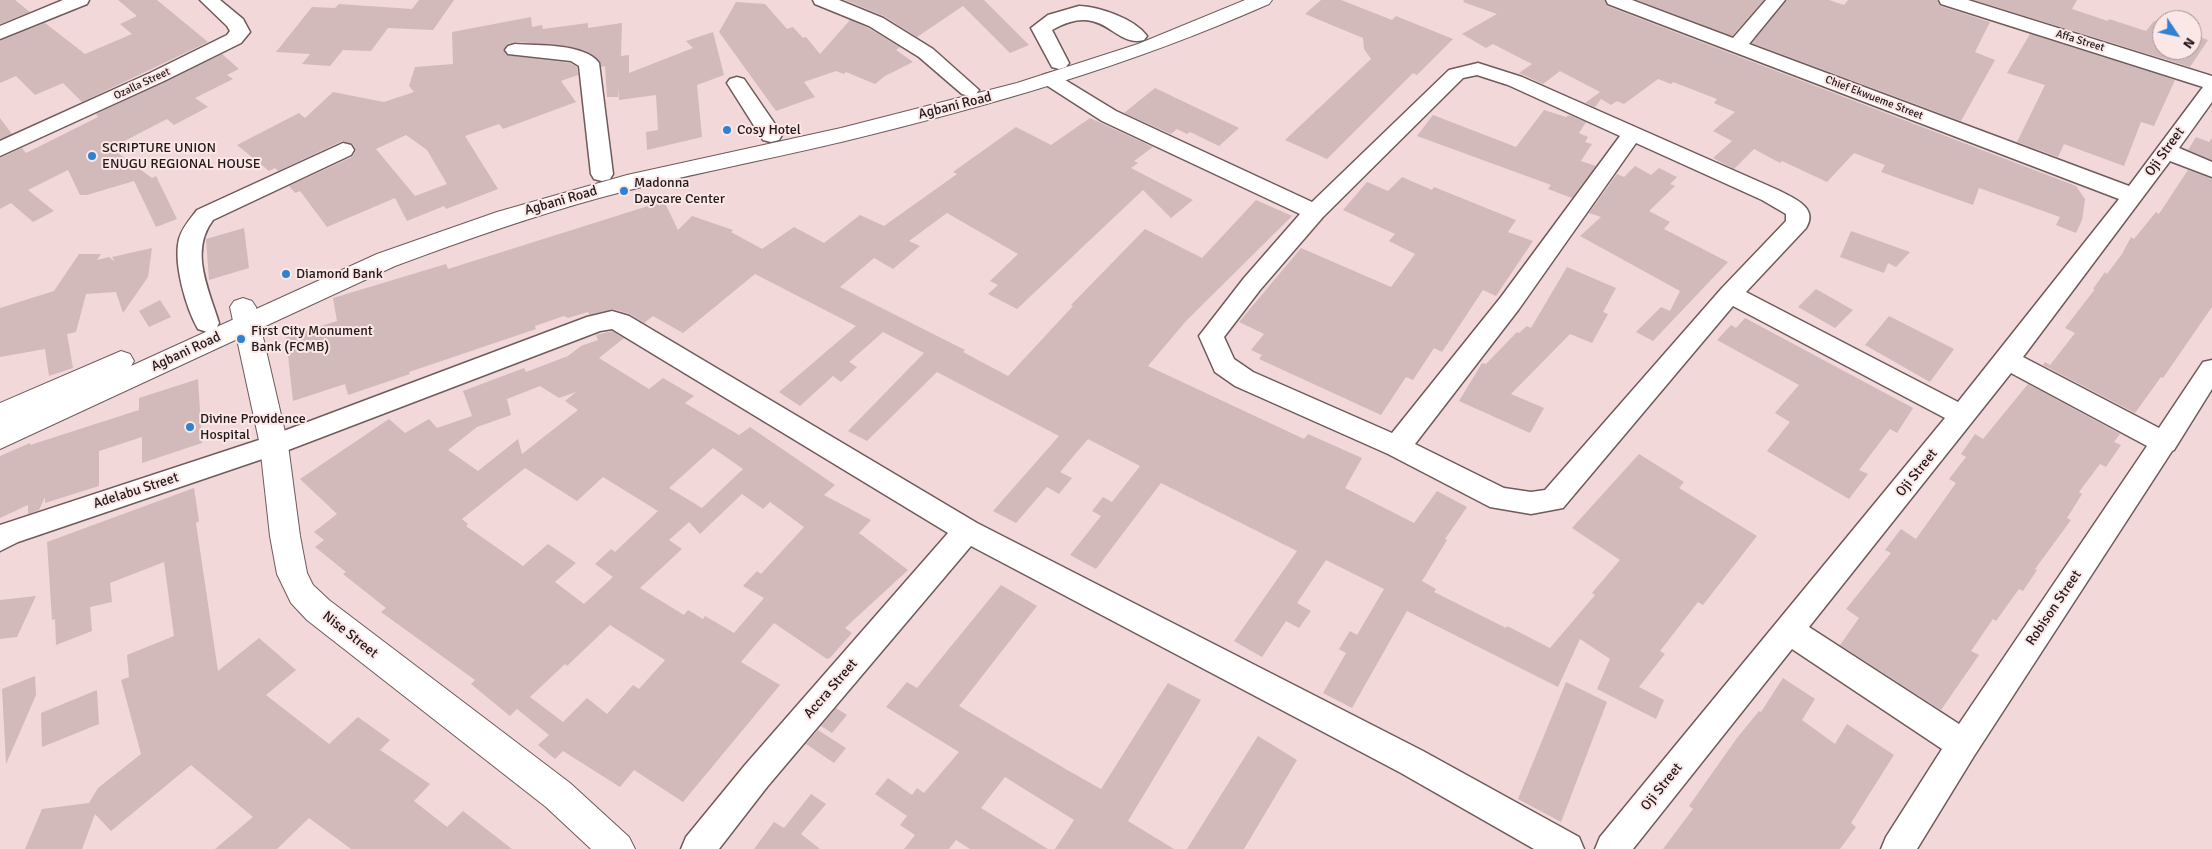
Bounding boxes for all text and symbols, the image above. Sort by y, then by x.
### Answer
north arrow [2152,10,2202,60]
street label: Affa Street [2054,27,2106,55]
text: N [2179,34,2199,52]
street label: Ozalla Street [112,65,172,103]
street label: Chief Ekwueme Street [1823,73,1925,123]
street label: Agbani Road [917,89,993,123]
place label: Cosy Hotel [737,122,801,138]
marker: Cosy Hotel [721,124,733,136]
street label: Oji Street [2142,124,2188,180]
place label: SCRIPTURE UNION ENUGU REGIONAL HOUSE [102,140,261,172]
marker: SCRIPTURE UNION ENUGU REGIONAL HOUSE [86,150,98,162]
place label: Madonna Daycare Center [634,175,725,208]
street label: Agbani Road [523,183,599,219]
marker: Madonna Daycare Center [618,185,630,197]
place label: Diamond Bank [296,266,383,282]
marker: Diamond Bank [280,268,292,280]
place label: First City Monument Bank (FCMB) [251,323,373,356]
street label: Agbani Road [149,329,223,375]
marker: First City Monument Bank (FCMB) [235,333,247,345]
place label: Divine Providence Hospital [200,411,306,444]
marker: Divine Providence Hospital [184,421,196,433]
street label: Oji Street [1893,446,1941,500]
street label: Adelabu Street [91,469,181,513]
street label: Robison Street [2023,567,2085,649]
street label: Nise Street [319,608,381,662]
street label: Accra Street [801,656,861,722]
street label: Oji Street [1638,760,1686,814]

